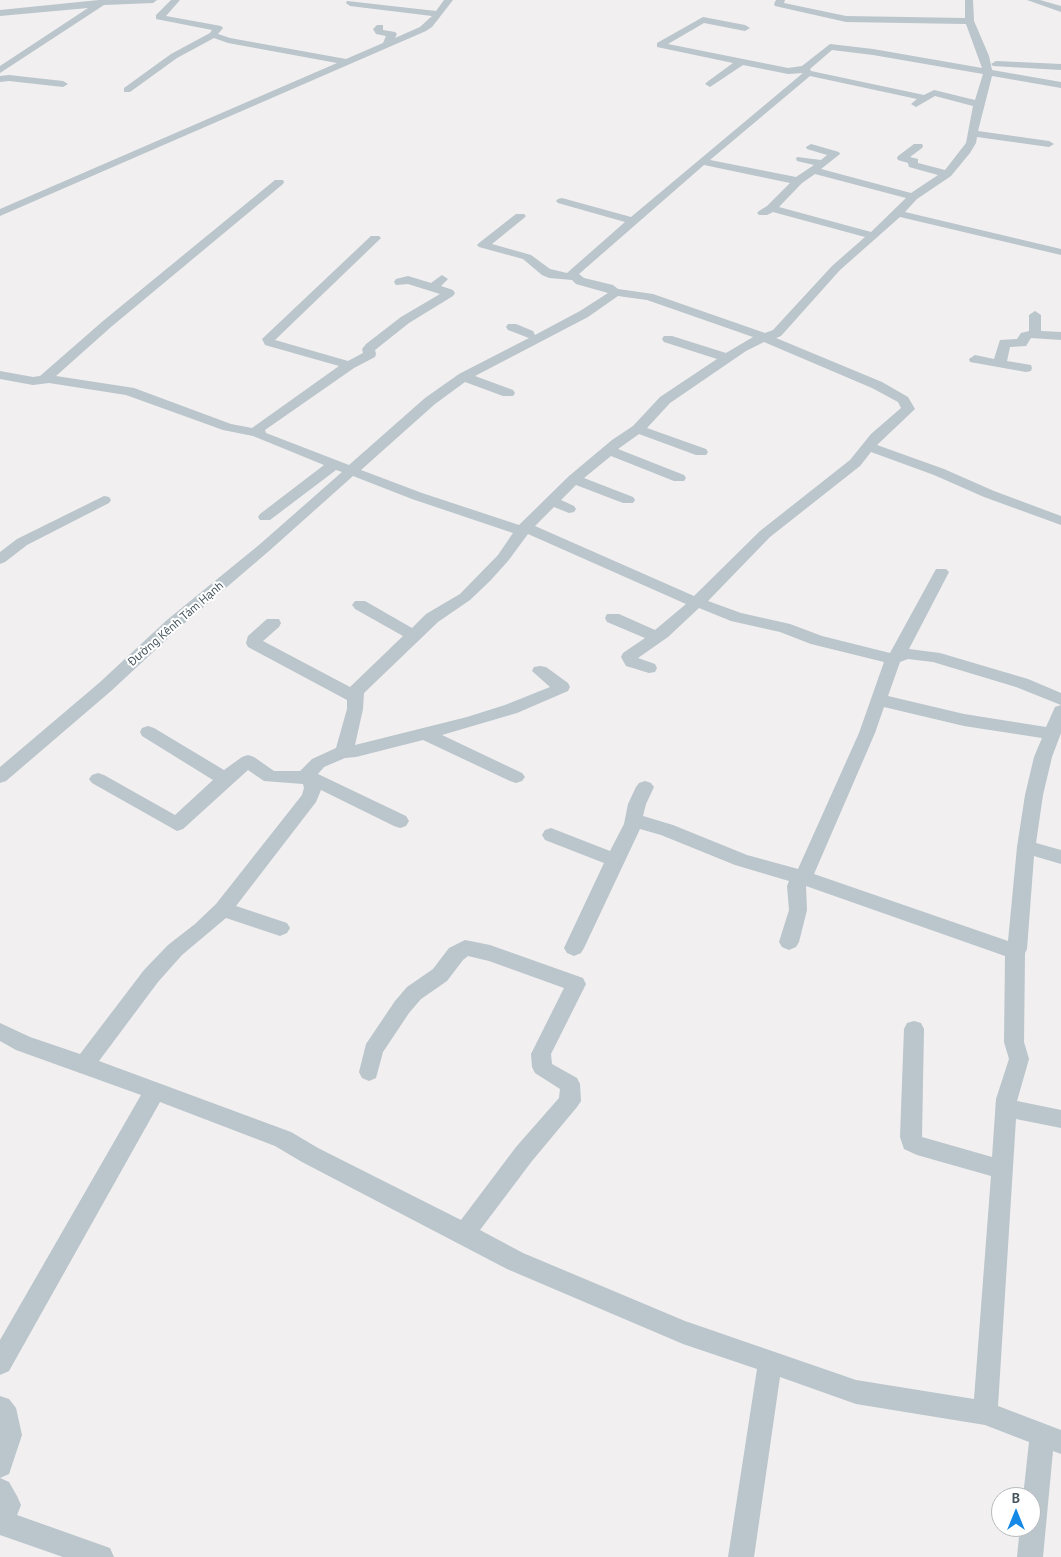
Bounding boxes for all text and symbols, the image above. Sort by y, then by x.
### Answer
street label: Đường Kênh Tám Hạnh [125,579,227,669]
north arrow [991,1487,1041,1537]
text: B [1012,1489,1020,1507]

